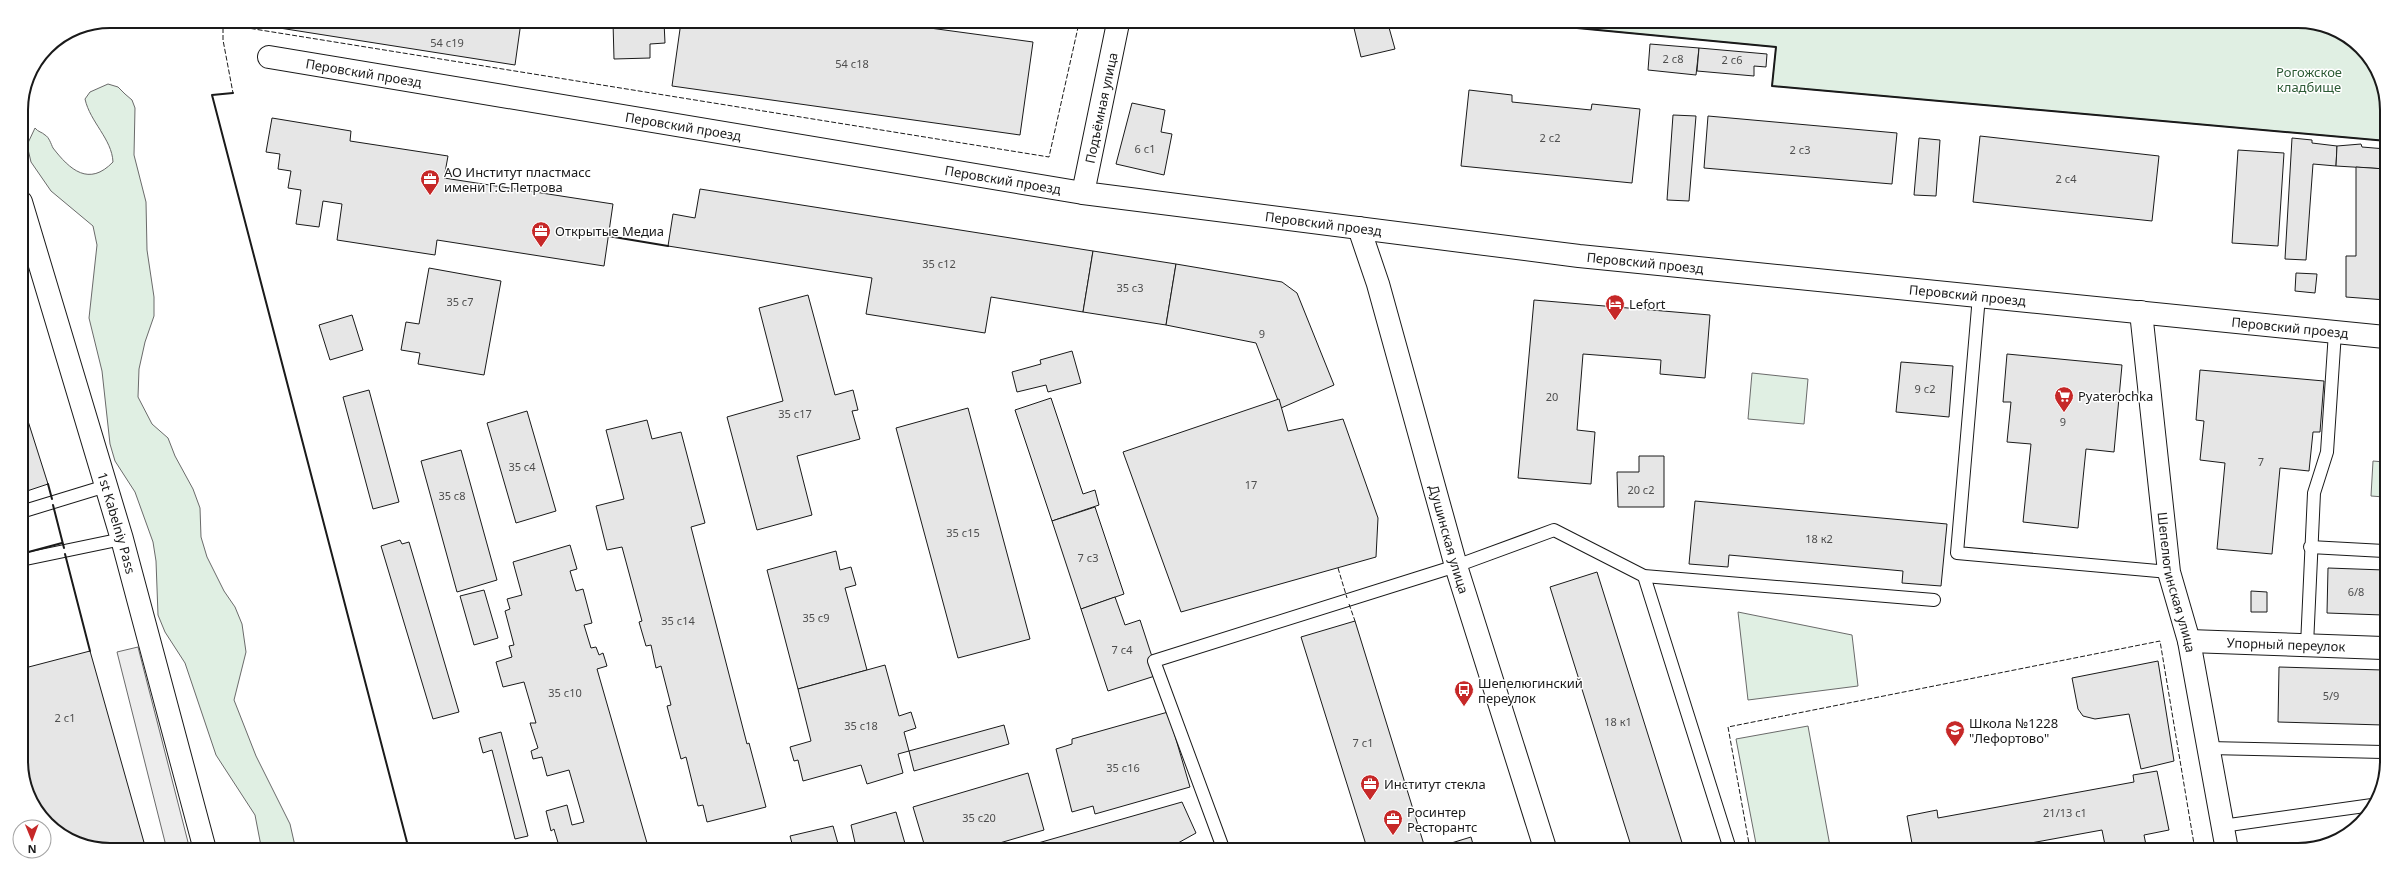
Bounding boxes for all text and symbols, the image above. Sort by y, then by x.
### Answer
house number: 54 с19 [430,35,464,50]
street label: Подъёмная улица [1080,51,1122,165]
house number: 2 с8 [1663,51,1683,66]
house number: 2 с6 [1722,52,1742,67]
street label: Перовский проезд [304,54,423,91]
house number: 54 с18 [835,56,869,71]
park label: Рогожское кладбище [2276,63,2342,96]
street label: Перовский проезд [624,108,743,145]
house number: 2 с2 [1540,130,1560,145]
house number: 6 с1 [1135,141,1155,156]
house number: 2 с3 [1790,142,1810,157]
street label: Перовский проезд [943,161,1062,198]
place label: АО Институт пластмасс имени Г.С.Петрова [444,163,591,196]
office icon: АО Институт пластмасс имени Г.С.Петрова [419,168,441,196]
house number: 2 с4 [2056,171,2077,186]
street label: Перовский проезд [1264,207,1383,240]
office icon: Открытые Медиа [530,220,552,248]
place label: Открытые Медиа [555,222,664,240]
street label: Перовский проезд [1586,248,1705,277]
house number: 35 с12 [922,256,956,271]
house number: 35 с3 [1116,280,1144,295]
street label: Перовский проезд [1908,280,2027,310]
hotel icon: Lefort [1604,293,1626,321]
house number: 35 с7 [446,294,474,309]
place label: Lefort [1629,295,1666,313]
street label: Перовский проезд [2230,313,2349,342]
house number: 9 [1259,326,1265,341]
house number: 9 с2 [1915,381,1935,396]
supermarket icon: Pyaterochka [2053,385,2075,413]
place label: Pyaterochka [2078,387,2153,405]
house number: 20 [1546,389,1558,404]
house number: 35 с17 [778,406,812,421]
house number: 9 [2060,414,2066,429]
house number: 7 [2258,454,2264,469]
house number: 35 с4 [508,459,536,474]
street label: 1st Kabelniy Pass [93,470,140,576]
house number: 17 [1245,477,1257,492]
house number: 20 с2 [1627,482,1655,497]
street label: Душинская улица [1425,483,1473,596]
house number: 35 с8 [438,488,466,503]
street label: Шепелюгинская улица [2154,511,2200,654]
house number: 35 с15 [946,525,980,540]
house number: 18 к2 [1805,531,1833,546]
house number: 7 с3 [1078,550,1098,565]
house number: 6/8 [2348,584,2364,599]
house number: 35 с9 [802,610,830,625]
house number: 35 с14 [661,613,695,628]
street label: Упорный переулок [2226,633,2346,656]
house number: 7 с4 [1112,642,1133,657]
place label: Шепелюгинский переулок [1478,674,1583,707]
bus stop icon: Шепелюгинский переулок [1453,679,1475,707]
house number: 35 с10 [548,685,582,700]
house number: 5/9 [2323,688,2339,703]
house number: 2 с1 [55,710,75,725]
house number: 18 к1 [1604,714,1632,729]
place label: Школа №1228 "Лефортово" [1969,714,2058,747]
house number: 35 с18 [844,718,878,733]
school or university icon: Школа №1228 "Лефортово" [1944,719,1966,747]
house number: 7 с1 [1353,735,1373,750]
house number: 35 с16 [1106,760,1140,775]
office icon: Институт стекла [1359,773,1381,801]
place label: Институт стекла [1384,775,1486,793]
place label: Росинтер Ресторантс [1407,803,1477,836]
house number: 21/13 с1 [2043,805,2087,820]
office icon: Росинтер Ресторантс [1382,808,1404,836]
house number: 35 с20 [962,810,996,825]
north arrow [12,819,52,859]
text: N [28,842,37,857]

